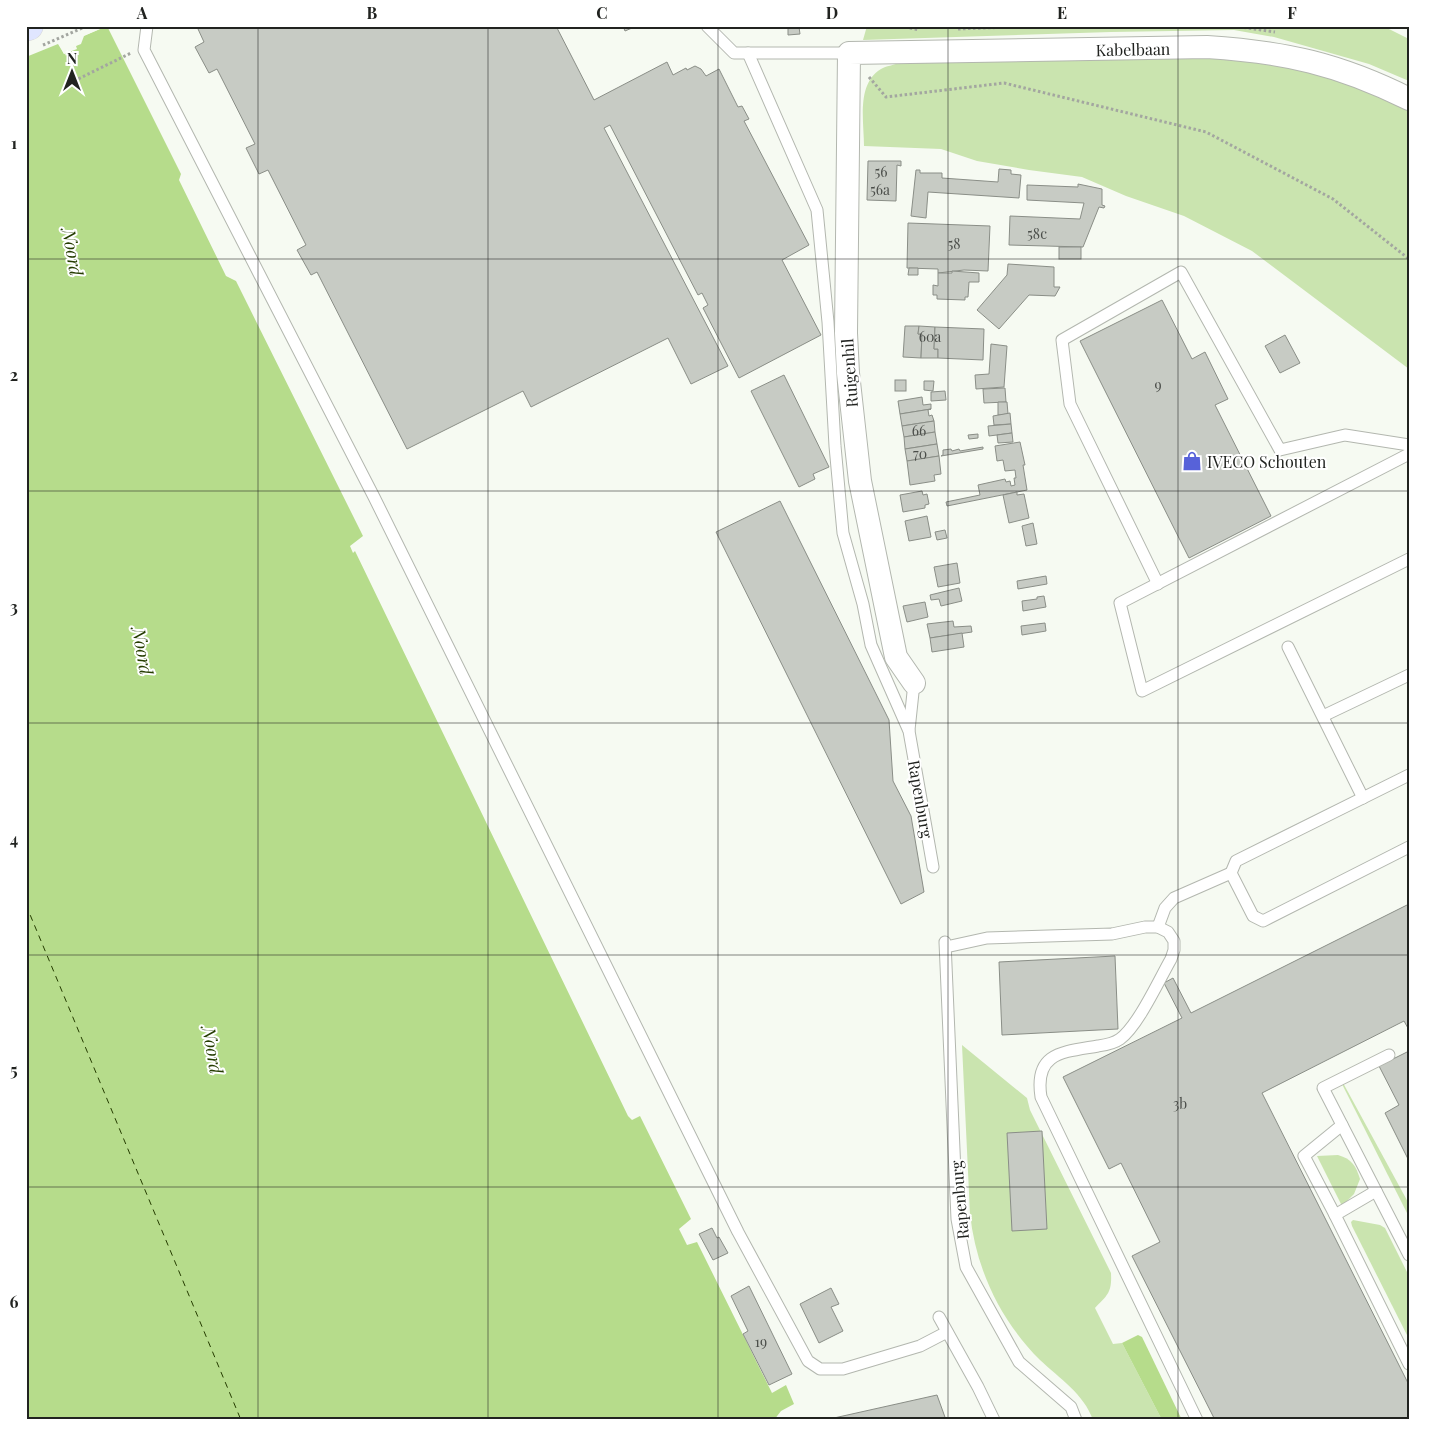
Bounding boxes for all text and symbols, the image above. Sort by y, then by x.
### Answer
text: A [136,2,148,23]
text: B [367,2,378,23]
text: C [596,2,608,23]
text: D [826,2,838,23]
text: E [1057,2,1067,23]
text: F [1287,2,1297,23]
street label: Kabelbaan [1096,38,1171,60]
north arrow [48,48,98,98]
text: N [67,49,77,68]
text: 1 [11,132,17,153]
house number: 56 [874,162,888,181]
house number: 56a [870,180,890,199]
house number: 58c [1027,224,1047,243]
water label: Noord [57,225,89,279]
house number: 58 [947,234,961,253]
house number: 60a [919,327,941,346]
street label: Ruigenhil [836,337,862,408]
text: 2 [10,364,18,385]
house number: 9 [1154,375,1162,394]
house number: 66 [912,421,926,440]
house number: 70 [913,444,927,463]
shop icon: IVECO Schouten [1181,450,1203,472]
place label: IVECO Schouten [1207,451,1327,472]
text: 3 [10,596,18,617]
water label: Noord [127,624,159,678]
street label: Rapenburg [904,758,938,840]
text: 4 [10,828,18,849]
water label: Noord [197,1023,229,1077]
text: 5 [10,1059,18,1080]
house number: 3b [1173,1094,1187,1113]
street label: Rapenburg [945,1159,973,1240]
text: 6 [10,1291,19,1312]
house number: 19 [755,1332,767,1351]

